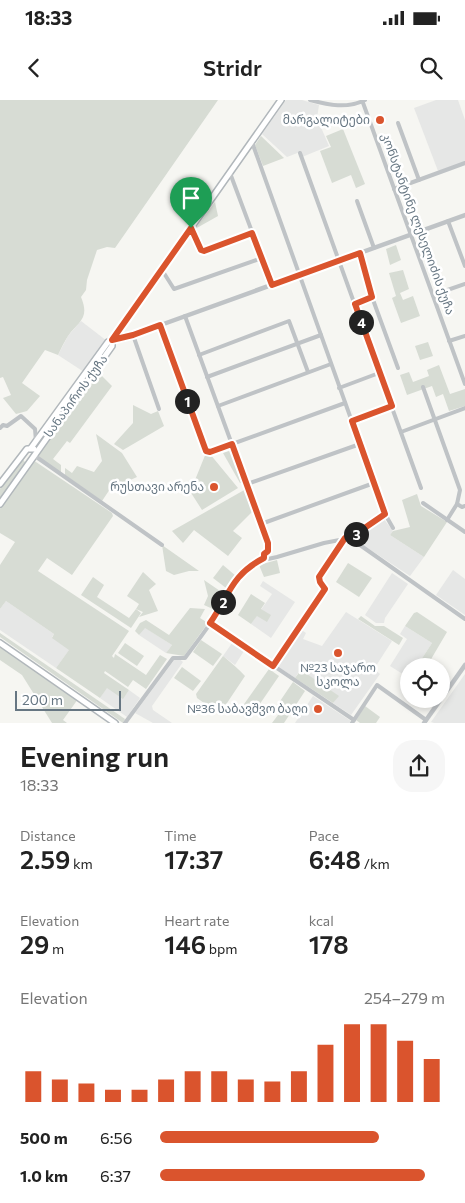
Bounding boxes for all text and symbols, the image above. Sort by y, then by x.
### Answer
text: 18:33 [25,6,72,29]
icon: back [20,54,48,82]
text: Stridr [203,54,262,81]
icon: search [417,54,445,82]
place label: მარგალიტები [283,112,370,128]
marker: მარგალიტები [374,114,386,126]
street label: კონსტანტინე ლესელიძის ქუჩა [378,131,458,317]
pin [170,177,212,228]
icon: arrive [177,184,205,212]
pin: 4 [348,310,374,334]
text: 4 [357,314,366,331]
street label: სანაპიროს ქუჩა [41,352,111,440]
pin: 1 [174,388,200,414]
text: 1 [184,393,191,410]
place label: რუსთავი არენა [110,479,204,494]
marker: რუსთავი არენა [208,481,220,493]
pin: 3 [344,522,368,546]
text: 3 [352,526,361,543]
pin: 2 [210,590,236,614]
text: 2 [220,594,227,611]
marker: №23 საჯარო სკოლა [332,647,344,659]
map controls [400,658,450,708]
button: locate [400,658,450,708]
place label: №23 საჯარო სკოლა [300,660,376,690]
scale bar [15,688,121,711]
text: 200 m [22,691,63,708]
place label: №36 საბავშვო ბაღი [187,701,308,717]
marker: №36 საბავშვო ბაღი [312,703,324,715]
text: Evening run [20,739,169,773]
button: share [393,740,445,792]
text: 18:33 [20,775,59,794]
text: Distance [20,827,76,844]
text: Time [164,827,197,844]
text: Pace [309,827,339,844]
text: 2.59 [20,844,70,874]
text: 17:37 [164,844,223,874]
text: 6:48 [309,844,361,874]
text: km [70,855,93,872]
text: /km [361,855,390,872]
text: Elevation [20,912,79,929]
text: Heart rate [164,912,229,929]
text: kcal [309,912,334,929]
text: 29 [20,929,49,959]
text: 146 [164,929,206,959]
text: 178 [309,929,349,959]
text: m [49,940,64,957]
text: bpm [206,940,237,957]
text: Elevation [20,988,88,1007]
text: 254–279 m [364,988,445,1007]
text: 500 m [20,1128,68,1147]
text: 6:56 [100,1128,132,1147]
text: 1.0 km [20,1166,68,1185]
text: 6:37 [100,1166,131,1185]

